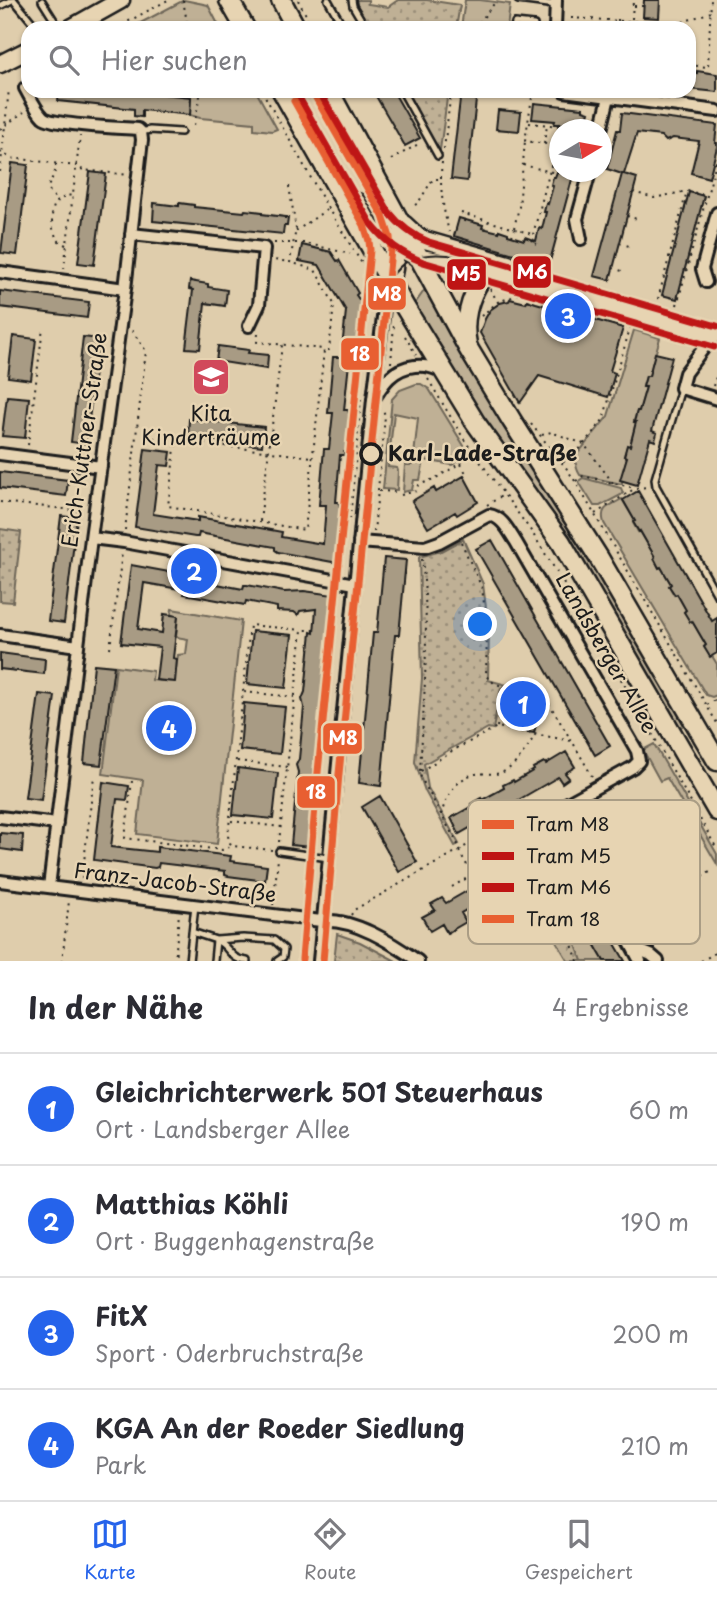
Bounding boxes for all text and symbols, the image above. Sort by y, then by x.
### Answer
search box [21,21,696,98]
text: Hier suchen [101,40,248,79]
icon: search [45,41,83,79]
north arrow [549,119,612,182]
line badge: M6 [512,255,552,289]
text: M6 [516,257,548,285]
line badge: M5 [446,258,487,291]
text: M5 [451,259,481,287]
line badge: M8 [367,277,407,311]
text: M8 [372,279,402,307]
pin: 3 [545,290,591,342]
street label: Erich-Kuttner-Straße [52,330,114,549]
line badge: 18 [340,337,380,371]
text: 18 [350,339,371,367]
school or university icon: Kita Kinderträume [190,356,232,398]
place label: Kita Kinderträume [141,396,281,452]
place label: Karl-Lade-Straße [388,436,577,468]
marker: Karl-Lade-Straße [360,443,382,465]
pin: 2 [171,545,217,597]
street label: Landsberger Allee [549,566,667,738]
your location [463,607,497,641]
pin: 1 [500,678,546,730]
pin: 4 [146,702,192,754]
line badge: M8 [322,722,363,755]
text: M8 [328,723,358,751]
line badge: 18 [296,775,336,809]
text: 18 [306,777,327,805]
legend [468,800,700,944]
text: Tram M8 [526,809,610,837]
text: Tram M5 [526,841,611,869]
street label: Franz-Jacob-Straße [72,853,278,909]
text: Tram M6 [526,872,611,900]
text: Tram 18 [526,904,600,932]
text: In der Nähe [28,984,203,1029]
text: 4 Ergebnisse [552,989,689,1024]
text: Gleichrichterwerk 501 Steuerhaus [95,1072,543,1111]
text: 1 [46,1092,57,1127]
text: 60 m [629,1092,689,1127]
text: Ort · Landsberger Allee [95,1111,350,1146]
text: Matthias Köhli [95,1184,288,1223]
text: 2 [43,1204,59,1239]
text: 190 m [621,1204,689,1239]
text: Ort · Buggenhagenstraße [95,1223,374,1258]
text: FitX [95,1296,147,1335]
text: 3 [43,1316,59,1351]
text: 200 m [612,1316,689,1351]
text: Sport · Oderbruchstraße [95,1335,364,1370]
text: KGA An der Roeder Siedlung [95,1408,465,1447]
text: 4 [43,1428,59,1463]
text: 210 m [621,1428,689,1463]
text: Park [95,1447,146,1482]
tab: Karte [84,1515,136,1585]
tab: Route [304,1515,356,1585]
tab: Gespeichert [525,1515,633,1585]

